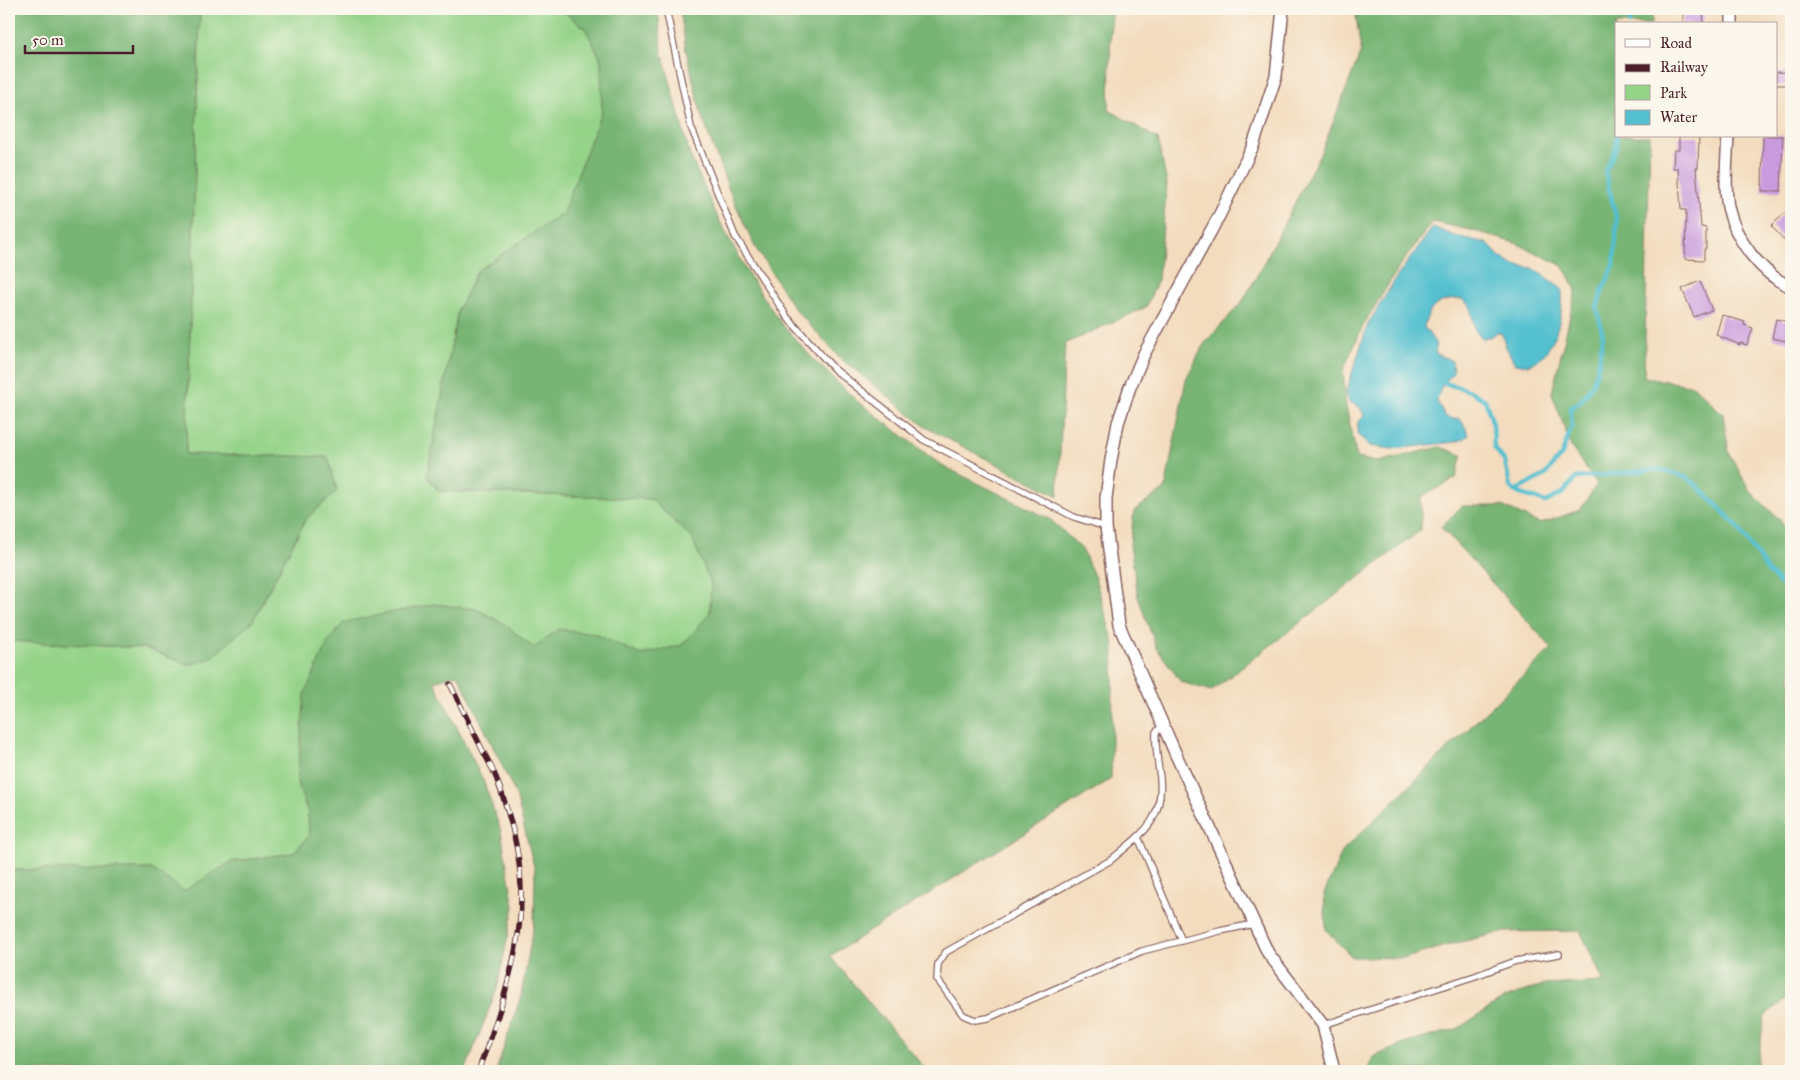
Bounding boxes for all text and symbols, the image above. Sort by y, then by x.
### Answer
scale bar [25,22,132,54]
legend [1615,22,1778,138]
text: 50 m [32,31,64,49]
text: Road [1660,34,1692,52]
text: Railway [1660,58,1709,76]
text: Park [1660,84,1687,102]
text: Water [1660,108,1697,126]

